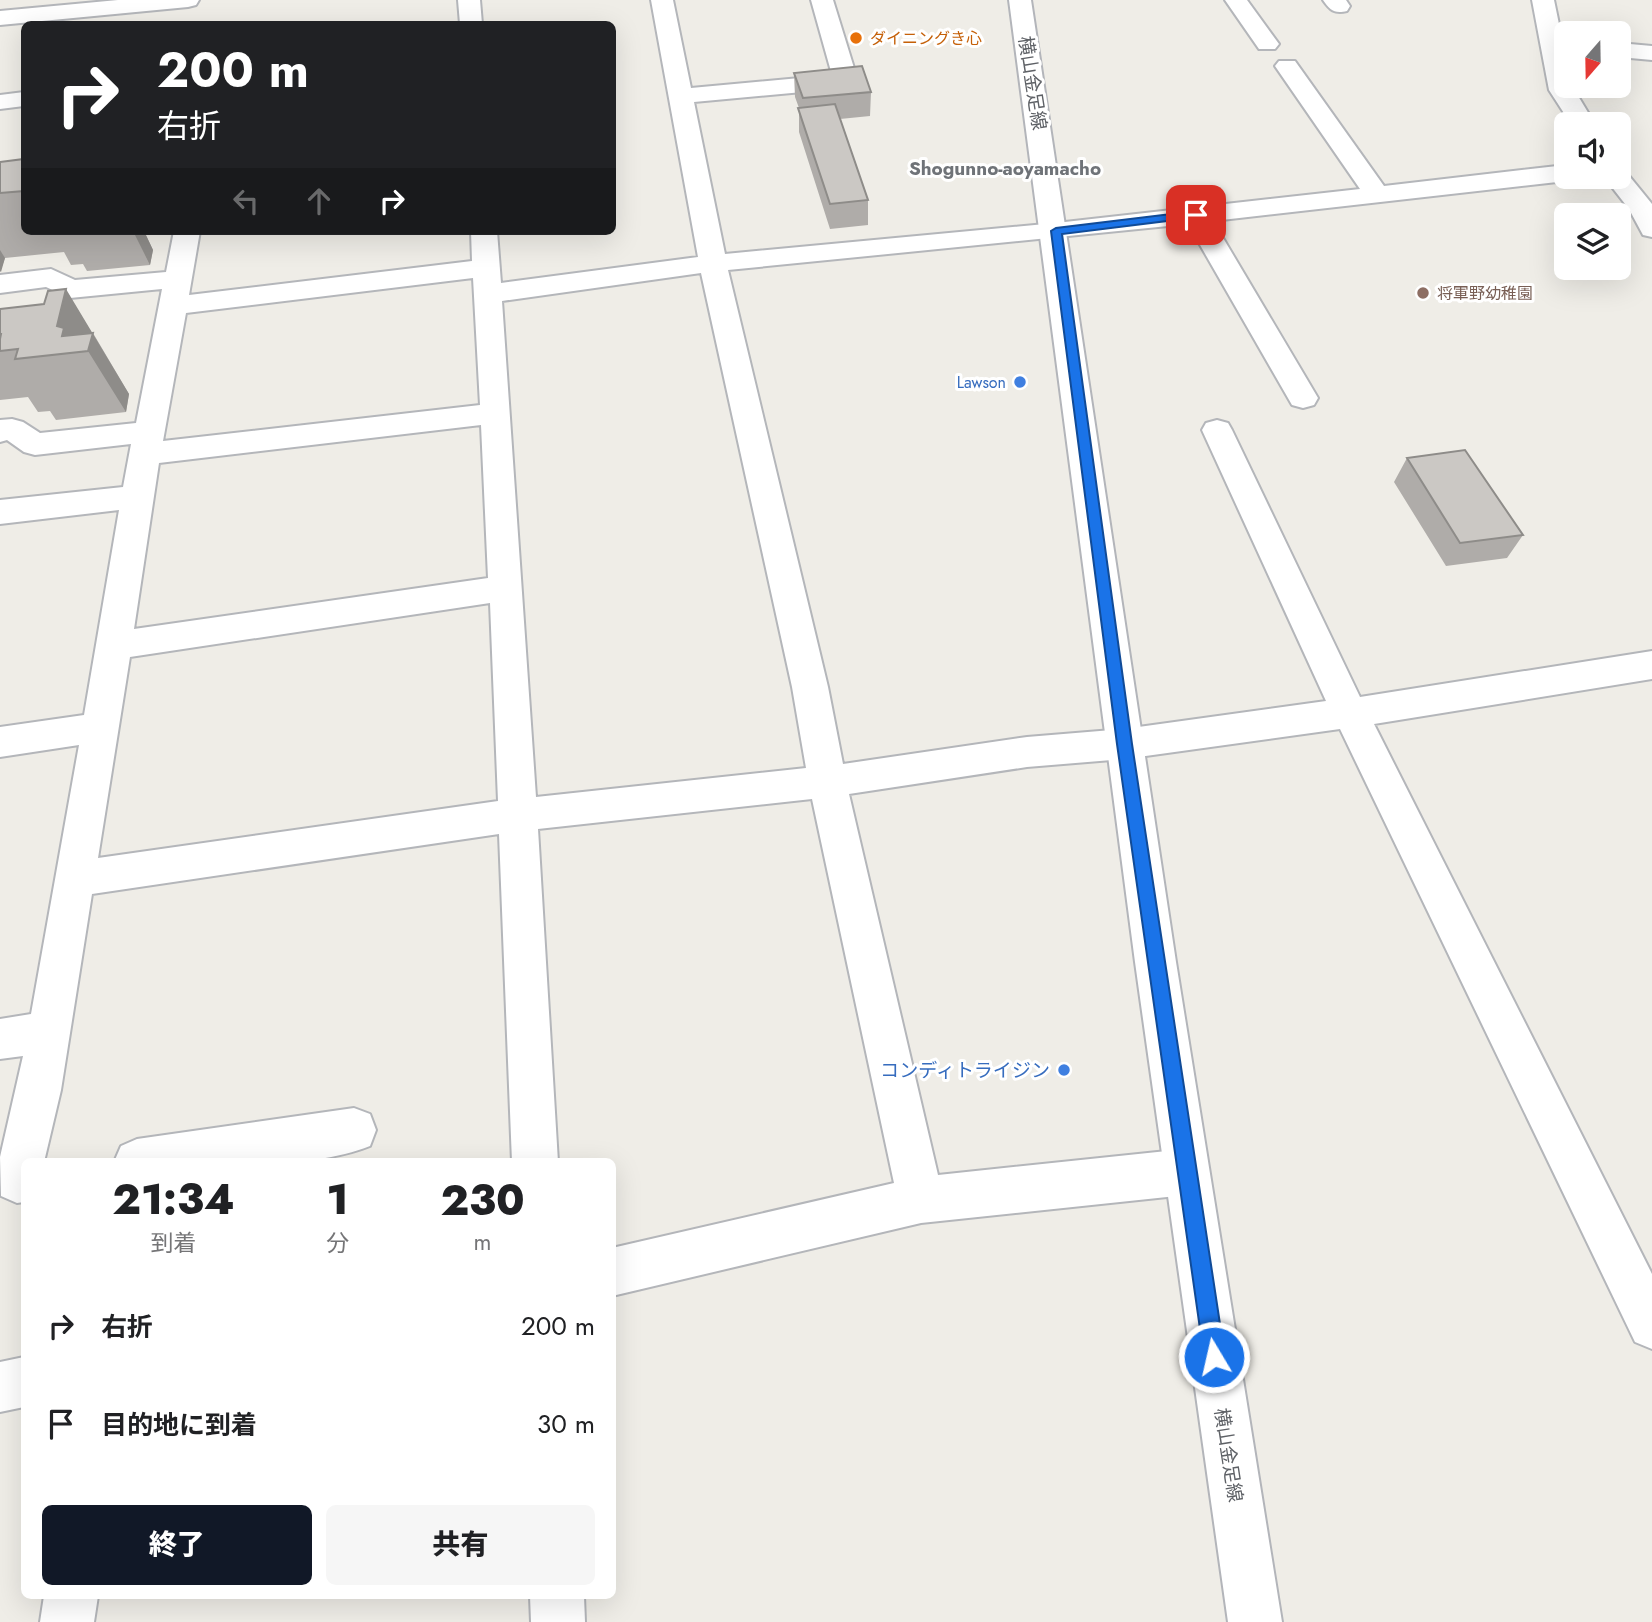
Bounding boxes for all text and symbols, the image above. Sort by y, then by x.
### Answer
north arrow [1554,21,1631,98]
map controls [1554,21,1631,280]
place label: ダイニングき心 [870,27,982,50]
marker: ダイニングき心 [848,30,864,46]
street label: 横山金足線 [1012,34,1053,132]
text: 200 m [157,35,309,105]
icon: right [42,49,133,140]
text: 右折 [157,103,221,149]
button: sound [1554,112,1631,189]
district label: Shogunno-aoyamacho [909,155,1101,182]
icon: left [227,182,265,220]
icon: ahead [300,182,338,220]
icon: right [373,182,411,220]
pin [1166,185,1226,245]
icon: arrive [1177,196,1215,234]
button: layers [1554,203,1631,280]
place label: 将軍野幼稚園 [1437,282,1533,305]
marker: 将軍野幼稚園 [1415,285,1431,301]
place label: Lawson [957,371,1006,394]
marker: Lawson [1012,374,1028,390]
place label: コンディトライジン [880,1057,1050,1084]
marker: コンディトライジン [1056,1062,1072,1078]
text: 21:34 [112,1169,235,1230]
text: 1 [326,1169,349,1230]
text: 230 [440,1170,525,1231]
text: m [474,1225,492,1259]
text: 到着 [151,1226,197,1260]
text: 分 [326,1226,349,1260]
icon: right [42,1307,80,1345]
text: 200 m [521,1307,595,1345]
text: 右折 [101,1308,153,1346]
position arrow [1177,1320,1251,1394]
icon: arrive [42,1405,80,1443]
text: 30 m [537,1405,595,1443]
text: 目的地に到着 [101,1406,257,1444]
street label: 横山金足線 [1208,1406,1249,1504]
button: 終了 [42,1505,312,1585]
button: 共有 [326,1505,595,1585]

